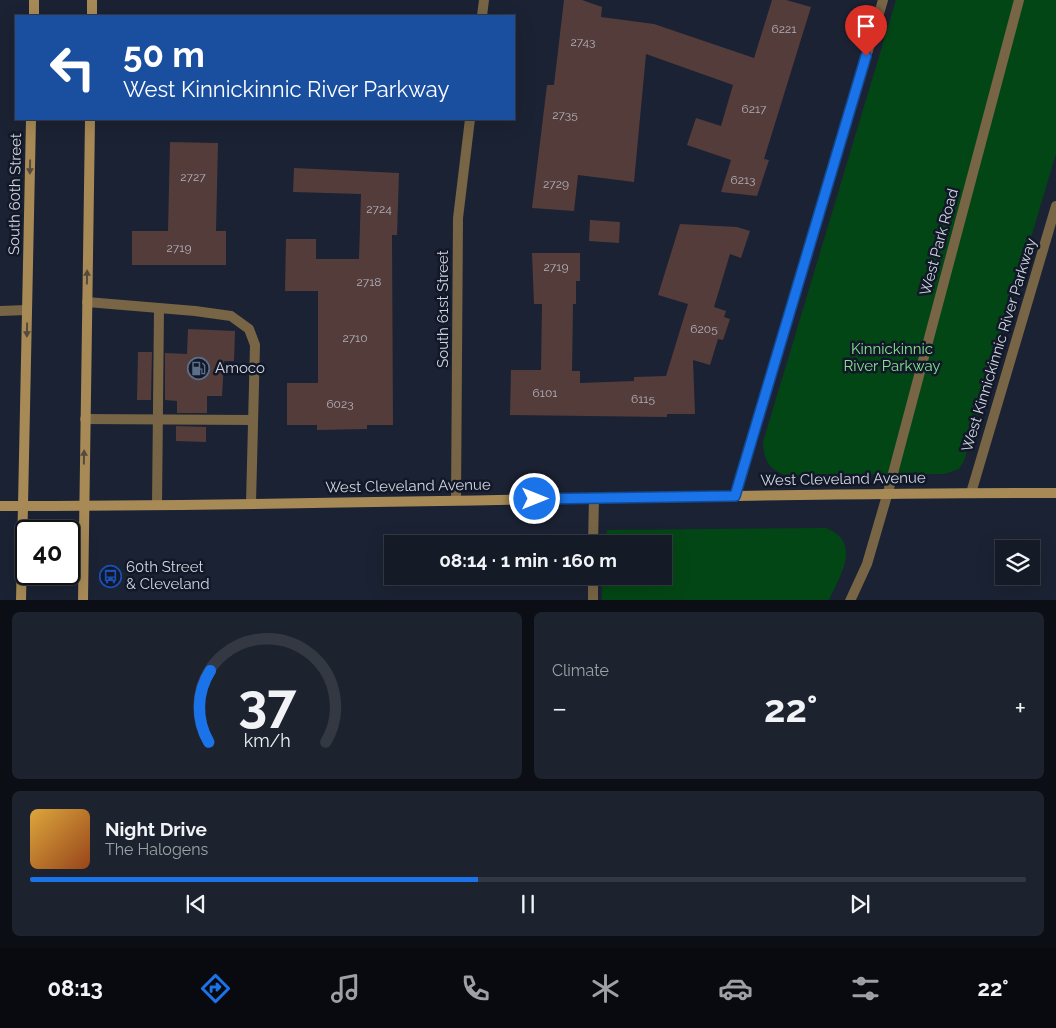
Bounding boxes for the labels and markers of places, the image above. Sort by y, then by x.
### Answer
pin [845,5,887,56]
fuel station icon: Amoco [187,356,211,380]
place label: Amoco [215,359,265,377]
place label: 60th Street & Cleveland [126,558,210,593]
bus stop icon: 60th Street & Cleveland [98,564,122,588]

